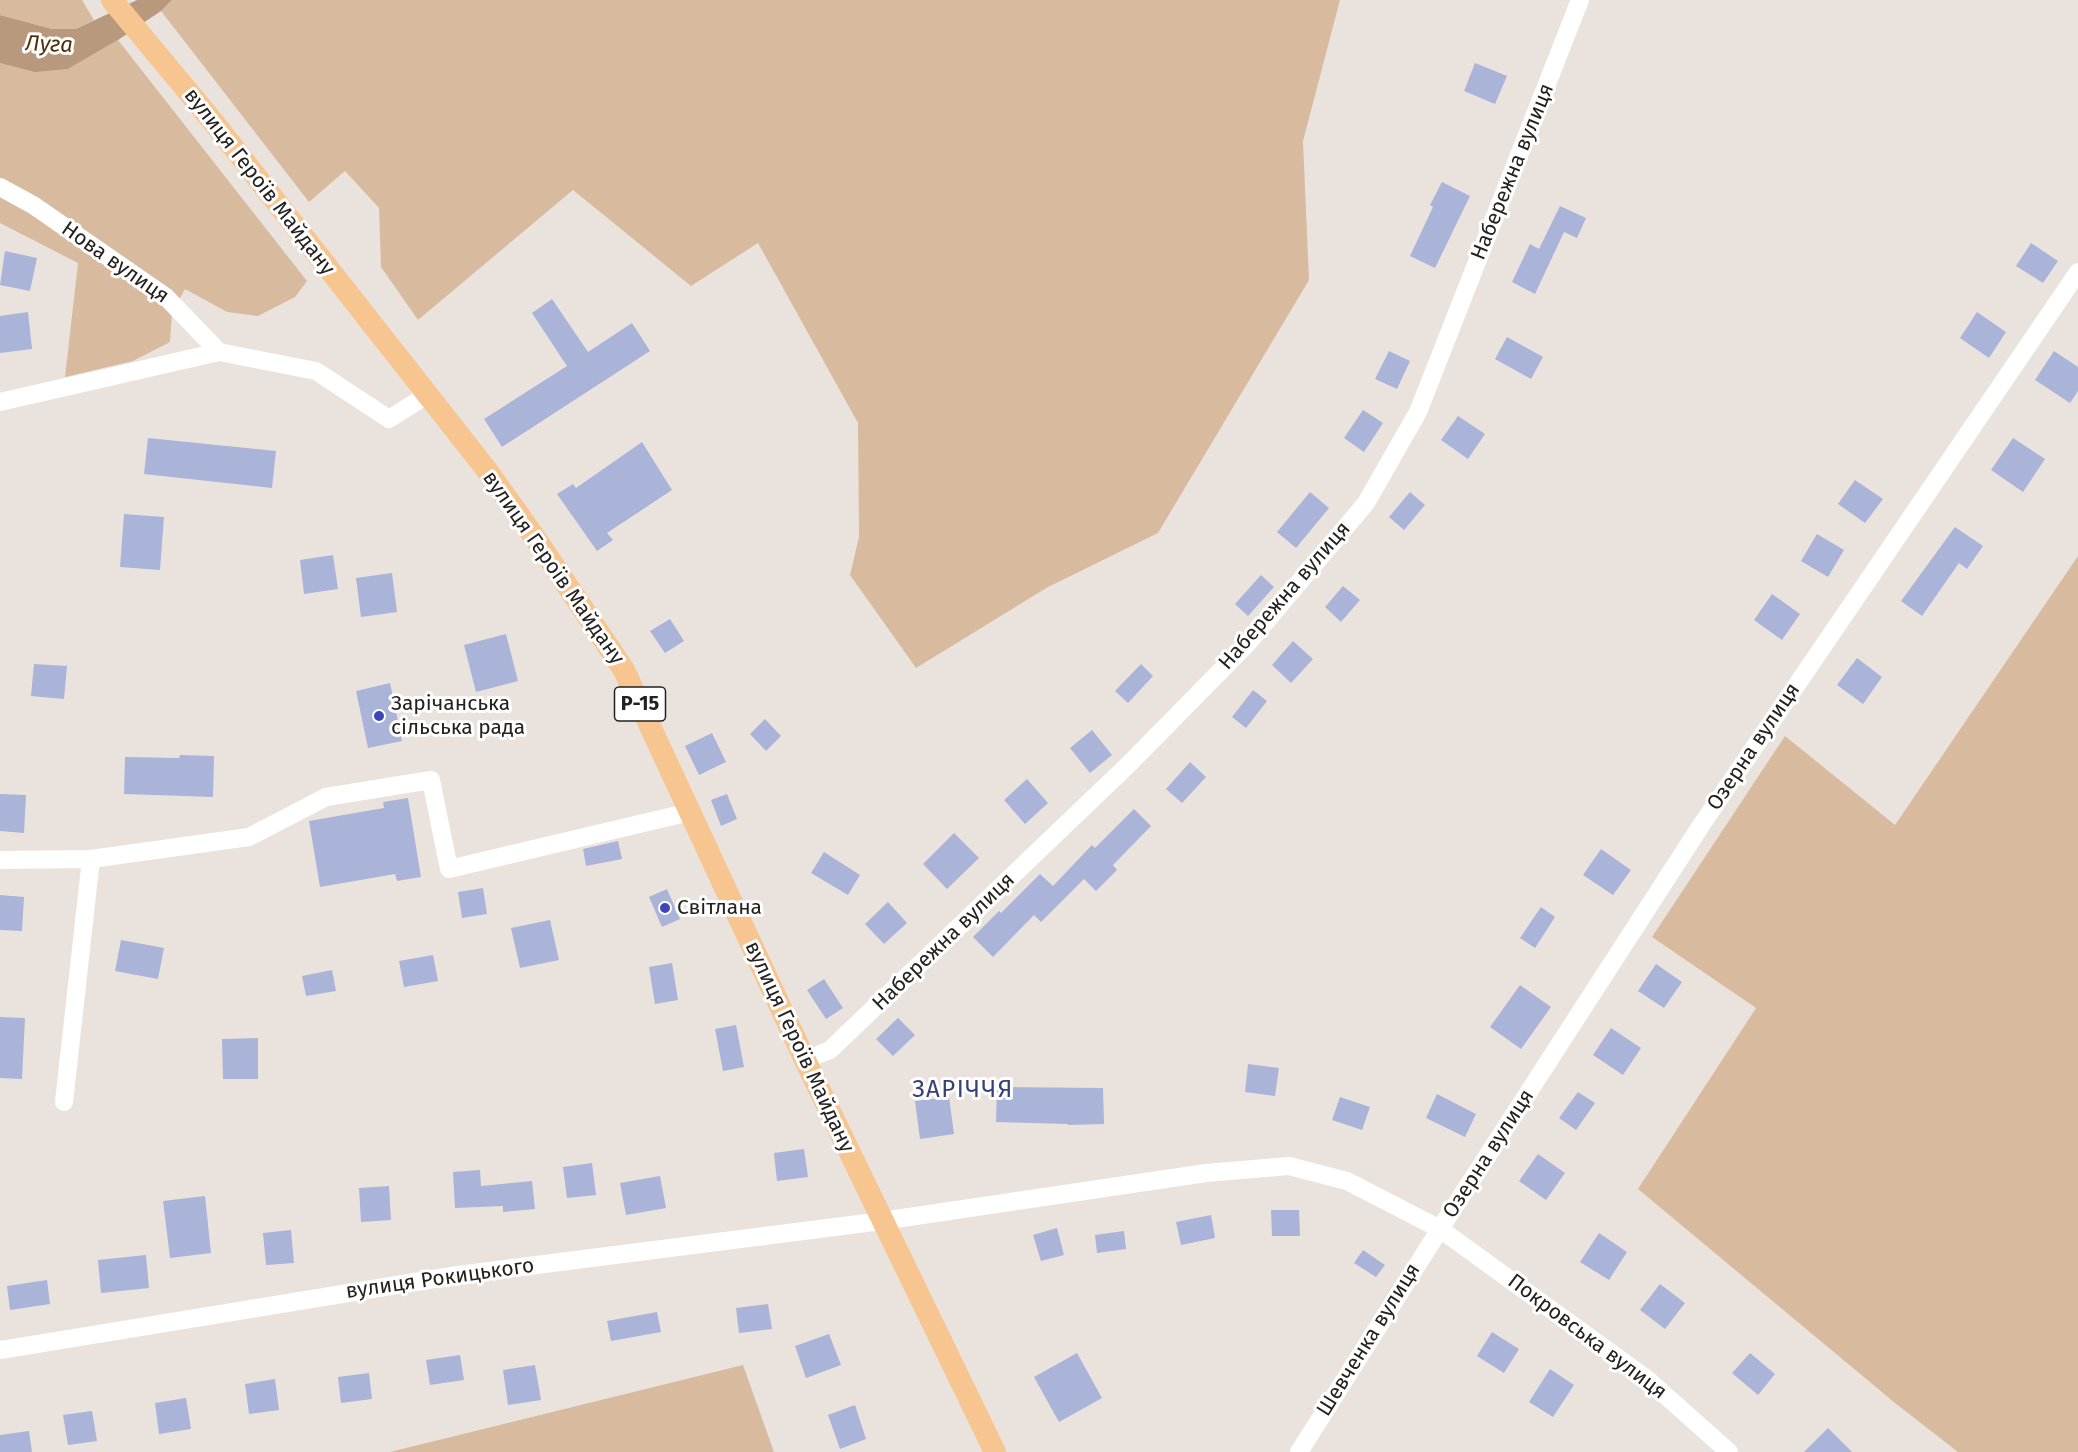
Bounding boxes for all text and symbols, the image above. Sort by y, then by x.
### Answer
water label: Луга [25,31,73,59]
street label: Набережна вулиця [1466,80,1560,264]
street label: вулиця Героїв Майдану [178,84,340,280]
street label: Нова вулиця [56,217,174,309]
street label: вулиця Героїв Майдану [477,467,629,669]
street label: Набережна вулиця [1214,517,1356,675]
street label: Озерна вулиця [1702,678,1806,816]
road number: Р-15 [614,687,666,721]
place label: Зарічанська сільська рада [391,691,525,741]
marker: Зарічанська сільська рада [372,709,386,723]
street label: Набережна вулиця [868,868,1020,1016]
place label: Світлана [677,895,762,921]
marker: Світлана [658,901,672,915]
street label: вулиця Героїв Майдану [739,937,859,1157]
district label: ЗАРІЧЧЯ [912,1076,1014,1104]
street label: Озерна вулиця [1438,1085,1540,1223]
street label: вулиця Рокицького [344,1253,536,1305]
street label: Шевченка вулиця [1312,1259,1426,1421]
street label: Покровська вулиця [1503,1269,1671,1405]

